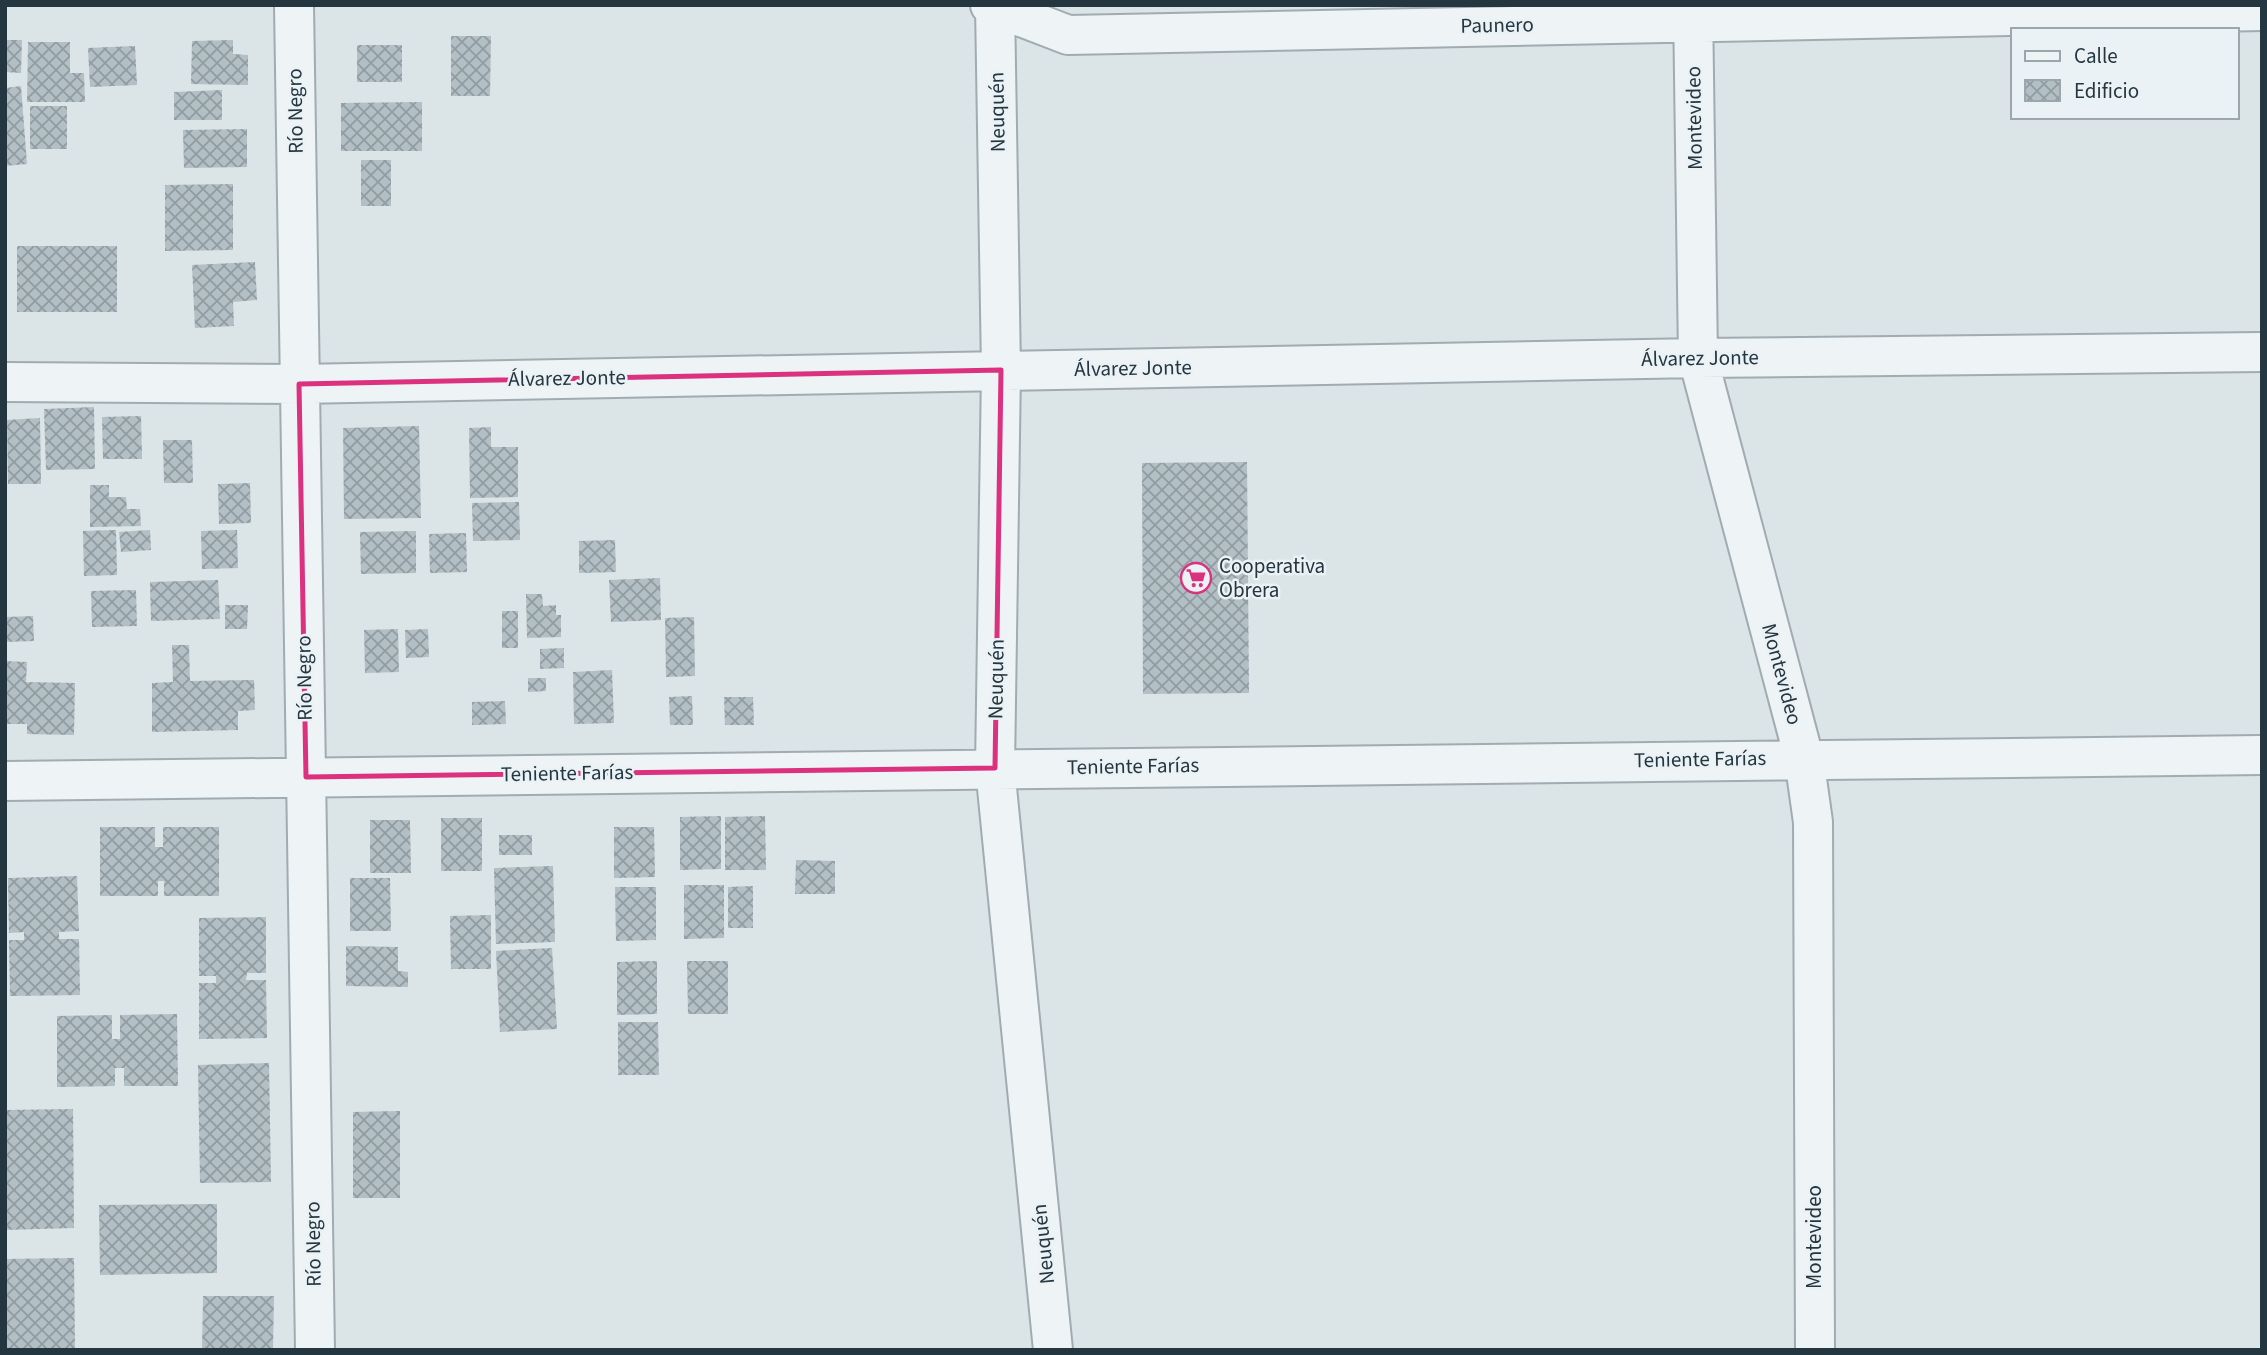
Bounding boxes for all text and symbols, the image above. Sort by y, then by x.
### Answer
street label: Paunero [1460,9,1534,41]
legend [2011,28,2239,119]
text: Calle [2074,41,2118,71]
street label: Montevideo [1678,66,1710,170]
street label: Río Negro [279,68,311,154]
street label: Neuquén [981,72,1013,152]
text: Edificio [2074,76,2139,106]
street label: Álvarez Jonte [1641,342,1759,374]
street label: Álvarez Jonte [1074,352,1192,384]
street label: Álvarez Jonte [508,362,626,394]
place label: Cooperativa Obrera [1219,551,1325,605]
supermarket icon: Cooperativa Obrera [1179,561,1213,595]
street label: Montevideo [1754,620,1810,728]
street label: Río Negro [288,635,320,721]
street label: Neuquén [980,639,1012,719]
street label: Teniente Farías [1634,743,1767,775]
street label: Teniente Farías [1067,750,1200,782]
street label: Teniente Farías [501,757,634,789]
street label: Montevideo [1799,1185,1829,1289]
street label: Río Negro [297,1201,329,1287]
street label: Neuquén [1024,1202,1062,1286]

